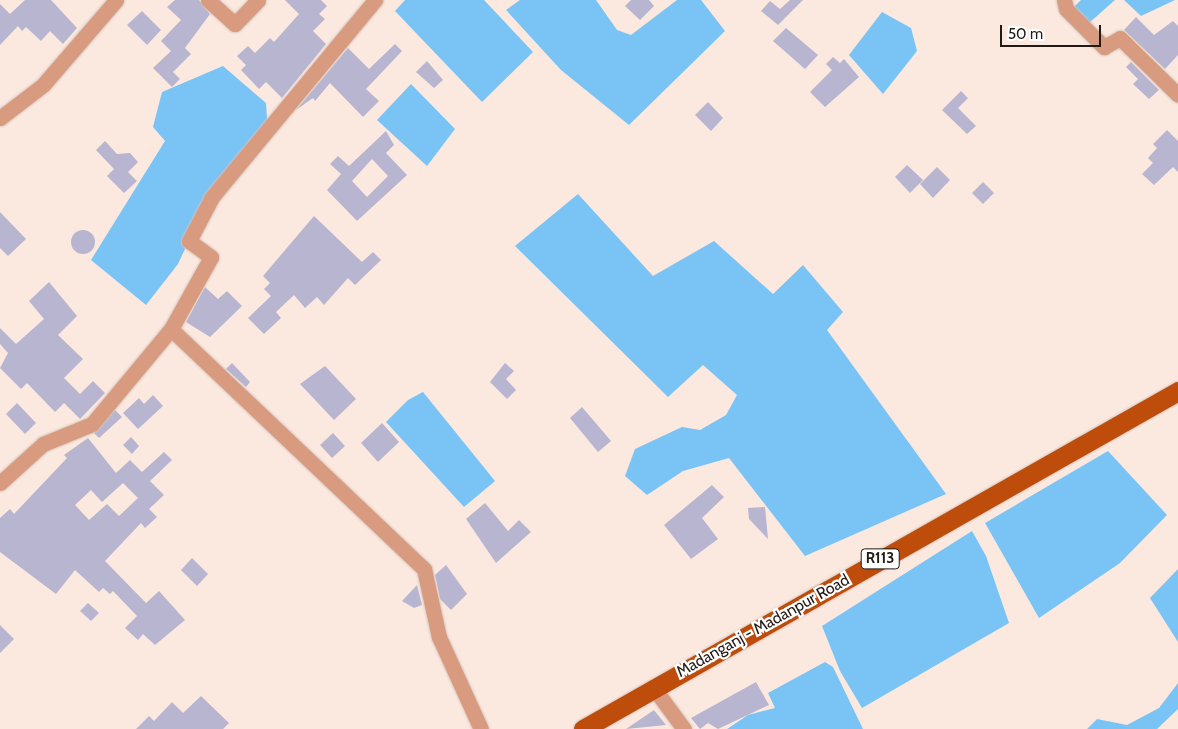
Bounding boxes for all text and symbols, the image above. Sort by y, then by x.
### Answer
scale bar [1003,15,1104,47]
text: 50 m [1008,25,1043,43]
road number: R113 [860,546,900,572]
street label: Madanganj - Madanpur Road [673,570,853,682]

